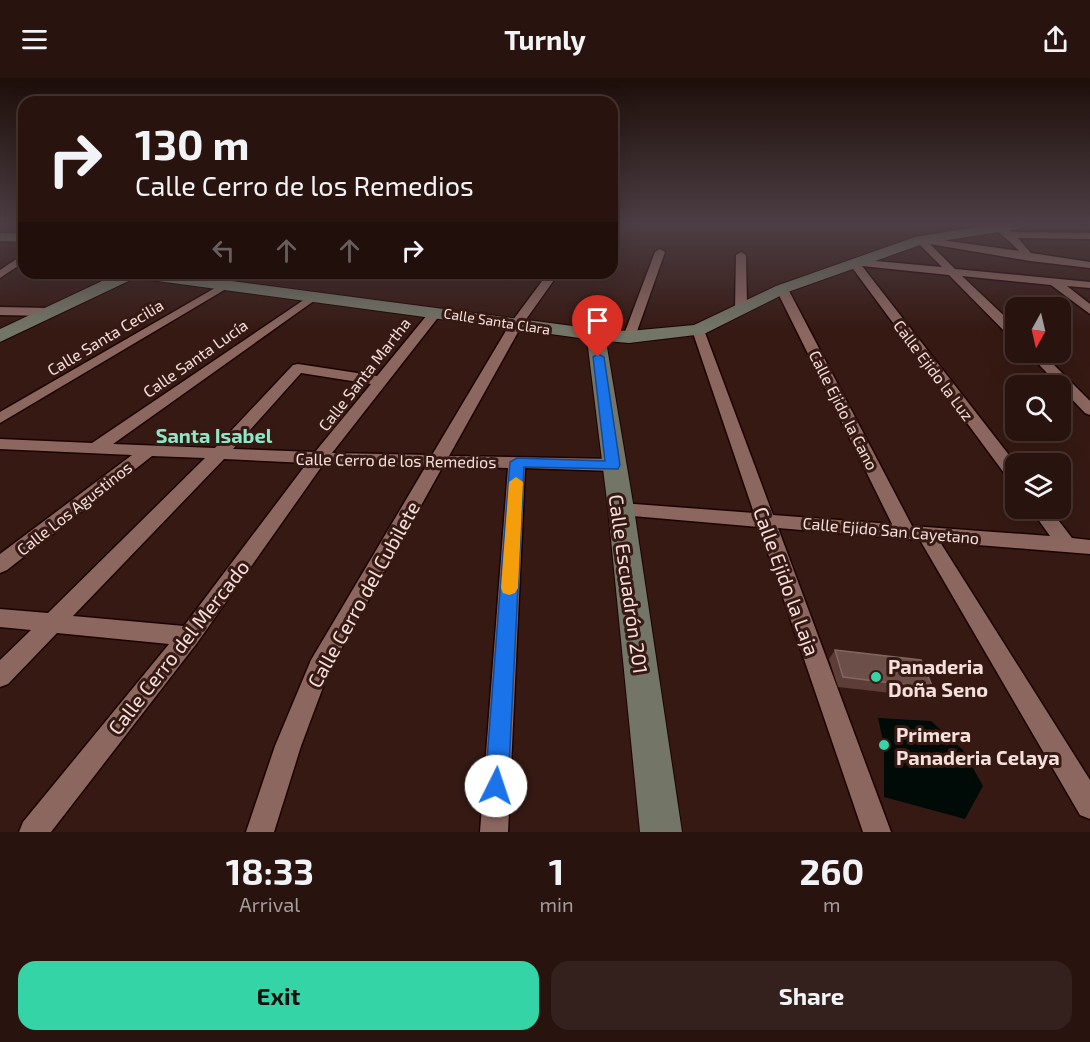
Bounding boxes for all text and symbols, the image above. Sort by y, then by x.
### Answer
icon: menu [18,23,51,56]
text: Turnly [504,23,586,55]
icon: share [1039,23,1072,56]
text: 130 m [135,118,250,168]
icon: right [36,120,114,198]
text: Calle Cerro de los Remedios [135,169,474,201]
icon: left [207,234,240,267]
icon: ahead [270,234,303,267]
icon: ahead [333,234,366,267]
icon: right [396,234,429,267]
street label: Calle Santa Cecilia [43,295,167,379]
pin [572,295,623,357]
north arrow [1005,297,1071,363]
map controls [1005,297,1071,519]
street label: Calle Santa Clara [443,304,551,338]
icon: arrive [581,304,614,337]
street label: Calle Santa Martha [314,314,414,434]
street label: Calle Santa Lucía [139,315,251,401]
street label: Calle Ejido la Luz [889,316,978,425]
street label: Calle Ejido la Cano [805,347,882,473]
button: search [1005,375,1071,441]
district label: Santa Isabel [156,423,273,447]
street label: Calle Cerro de los Remedios [295,449,497,471]
button: layers [1005,453,1071,519]
street label: Calle Los Agustinos [13,457,135,559]
street label: Calle Escuadrón 201 [605,493,653,675]
street label: Calle Cerro del Cubilete [302,497,424,691]
street label: Calle Ejido la Laja [749,503,825,659]
street label: Calle Ejido San Cayetano [802,513,980,548]
street label: Calle Cerro del Mercado [102,555,254,739]
place label: Panaderia Doña Seno [888,654,988,701]
marker: Panaderia Doña Seno [869,670,883,684]
place label: Primera Panaderia Celaya [896,722,1060,770]
marker: Primera Panaderia Celaya [877,738,891,752]
position arrow [464,754,528,818]
text: 18:33 [226,849,314,892]
text: 1 [549,849,564,892]
text: 260 [799,849,864,892]
text: Arrival [239,892,300,916]
text: min [540,892,574,916]
text: m [823,892,841,916]
button: Exit [18,961,539,1030]
button: Share [551,961,1072,1030]

